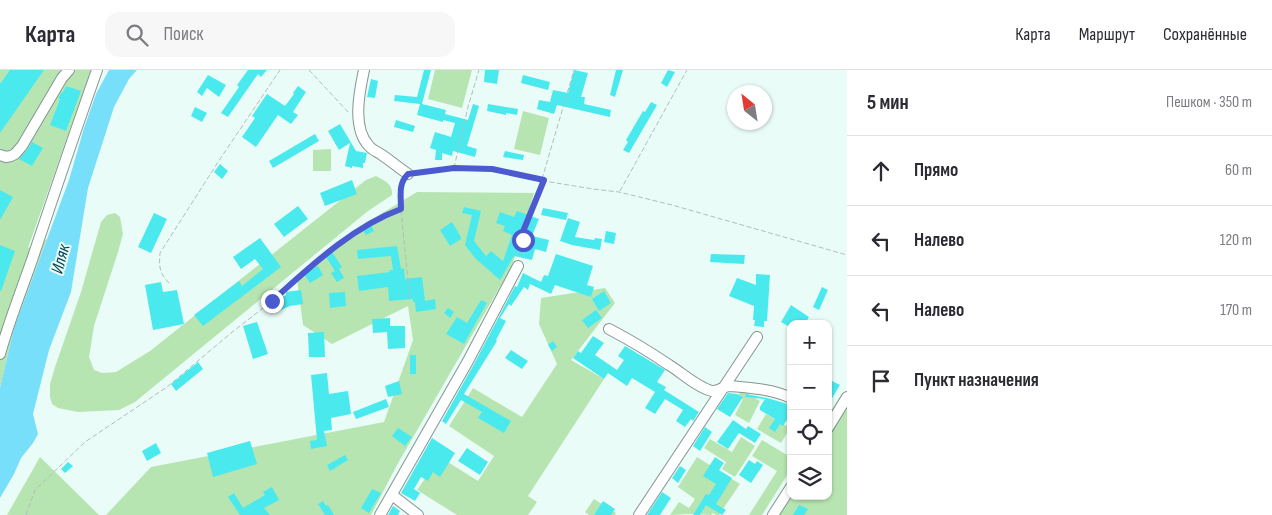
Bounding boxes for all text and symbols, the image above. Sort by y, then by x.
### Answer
search box [105,12,455,57]
text: Карта [25,20,75,49]
icon: search [123,21,151,49]
text: Поиск [163,23,204,46]
text: Карта [1015,24,1051,45]
text: Маршрут [1079,24,1135,45]
text: Сохранённые [1163,24,1247,45]
north arrow [727,85,772,130]
text: 5 мин [867,90,909,115]
text: Пешком · 350 m [1166,93,1252,112]
icon: ahead [867,157,895,185]
text: Прямо [914,159,958,182]
text: 60 m [1225,161,1252,180]
icon: left [867,227,895,255]
route start [512,229,535,252]
text: Налево [914,229,964,252]
text: 120 m [1220,231,1252,250]
water label: Иляк [47,241,75,276]
route end [261,290,284,313]
icon: left [867,297,895,325]
text: Налево [914,299,964,322]
text: 170 m [1220,301,1252,320]
map controls [787,320,832,500]
button: + [787,320,832,365]
button: − [787,365,832,410]
icon: arrive [867,367,895,395]
text: Пункт назначения [914,369,1039,392]
button: locate [787,410,832,455]
button: layers [787,455,832,500]

